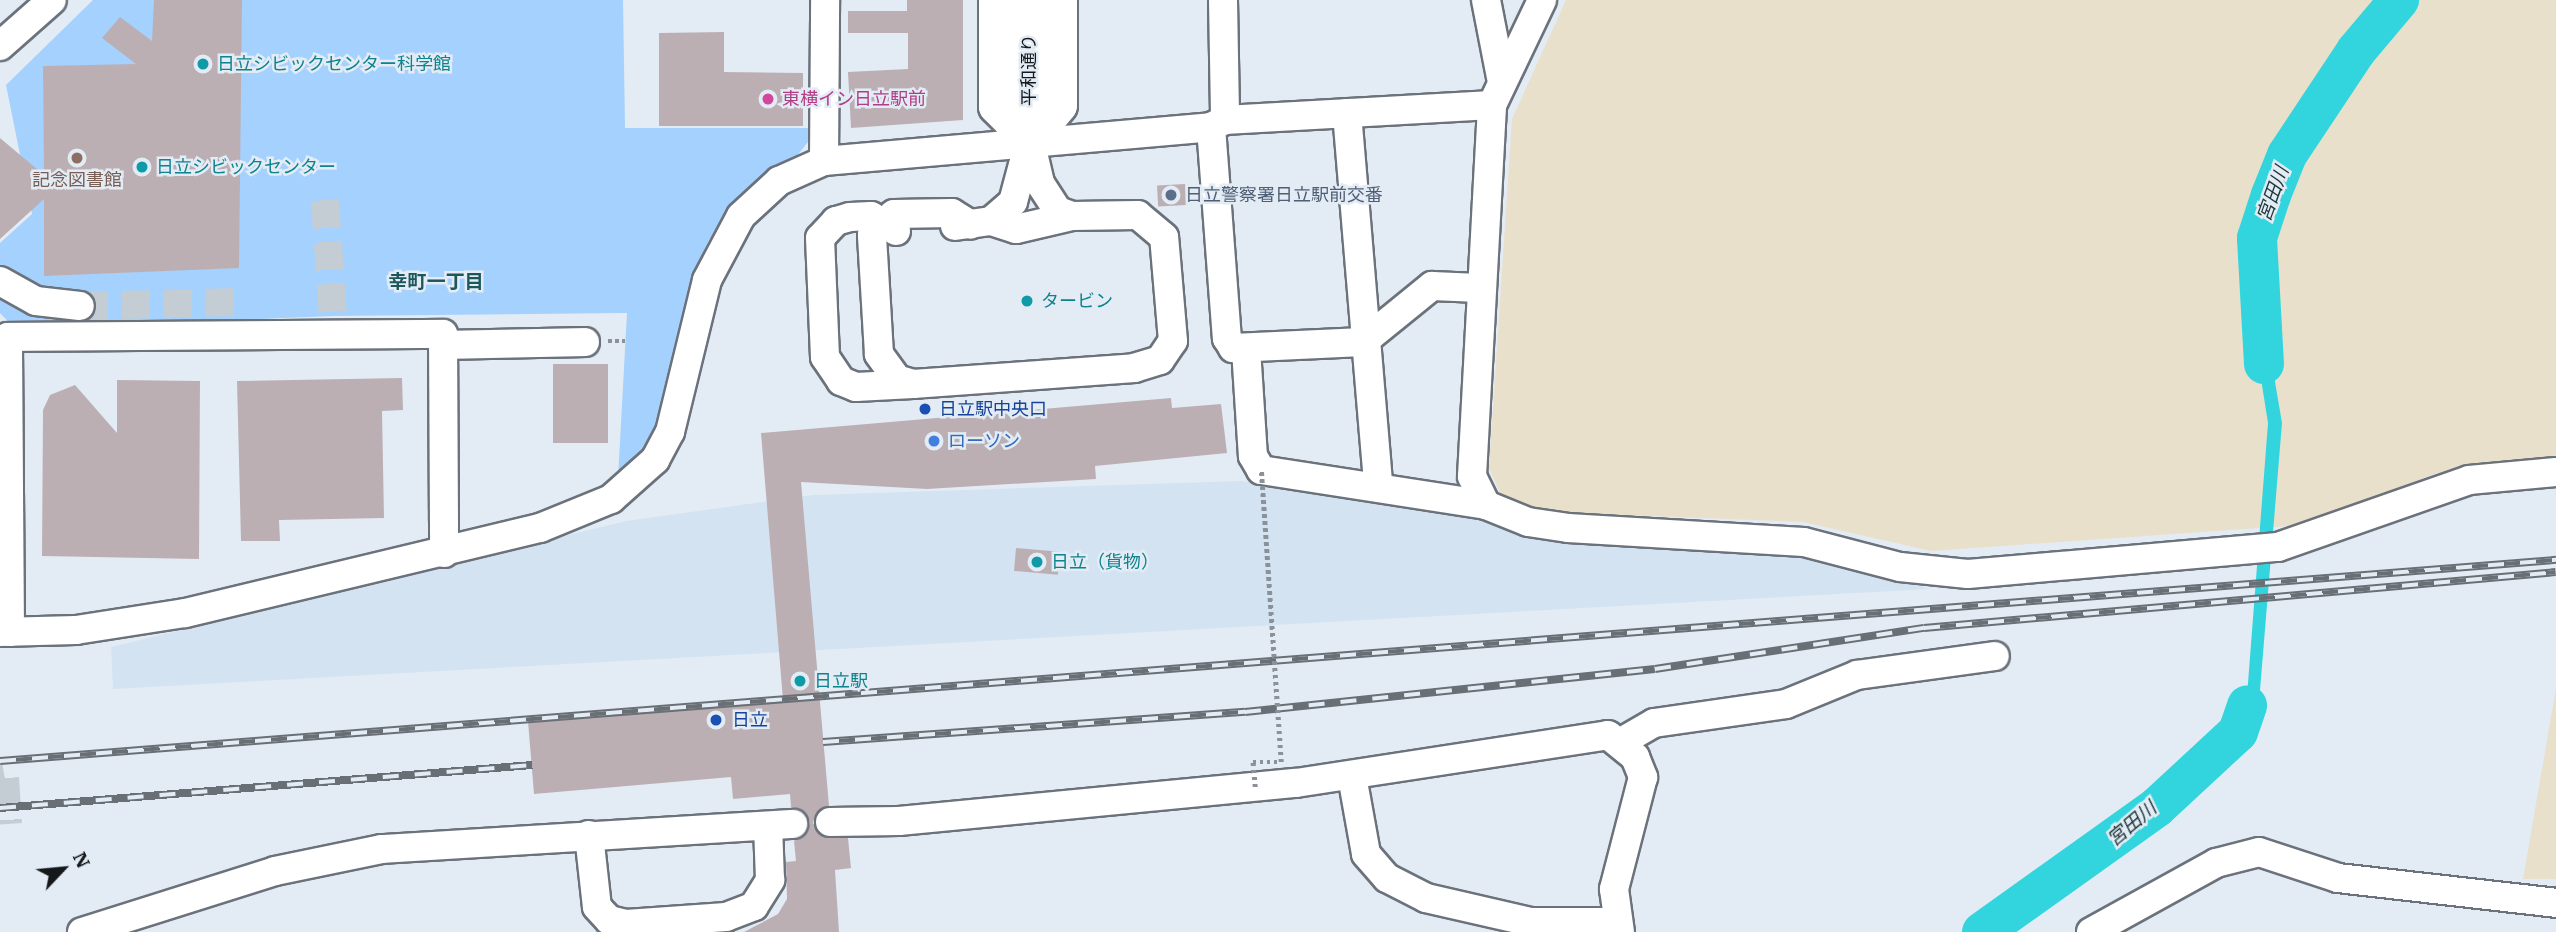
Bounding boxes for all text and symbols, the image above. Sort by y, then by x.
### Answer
street label: 平和通り [1018,34,1040,106]
place label: 日立シビックセンター科学館 [217,53,451,75]
marker: 日立シビックセンター科学館 [195,56,211,72]
place label: 東横イン日立駅前 [782,88,926,110]
marker: 東横イン日立駅前 [760,91,776,107]
marker: 記念図書館 [69,150,85,166]
place label: 日立シビックセンター [156,156,336,178]
marker: 日立シビックセンター [134,159,150,175]
water label: 宮田川 [2253,163,2293,225]
place label: 記念図書館 [32,169,122,191]
place label: 日立警察署日立駅前交番 [1185,184,1383,206]
marker: 日立警察署日立駅前交番 [1163,187,1179,203]
district label: 幸町一丁目 [389,271,483,293]
place label: タービン [1041,290,1113,312]
marker: タービン [1019,293,1035,309]
place label: 日立駅中央口 [939,398,1047,420]
marker: 日立駅中央口 [917,401,933,417]
place label: ローソン [948,430,1020,452]
marker: ローソン [926,433,942,449]
place label: 日立（貨物） [1051,551,1159,573]
marker: 日立（貨物） [1029,554,1045,570]
place label: 日立駅 [814,670,868,692]
marker: 日立駅 [792,673,808,689]
place label: 日立 [732,709,768,731]
marker: 日立 [706,710,726,730]
water label: 宮田川 [2103,797,2161,851]
north arrow [28,834,98,904]
text: N [68,848,96,872]

